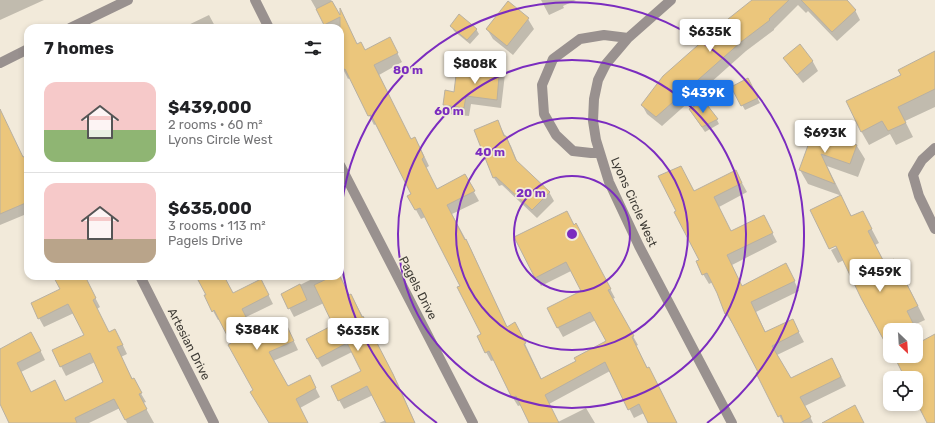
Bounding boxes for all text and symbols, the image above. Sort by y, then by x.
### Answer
pin: $635K [682,19,738,53]
text: $635K [689,24,731,39]
icon: filters [302,37,324,59]
text: 7 homes [44,38,114,58]
pin: $808K [447,51,503,85]
text: $808K [453,56,497,71]
text: 80 m [393,63,423,77]
pin: $439K [675,80,731,114]
text: $439K [681,85,725,100]
text: $439,000 [168,97,251,117]
icon: home [76,98,124,146]
text: 60 m [434,104,464,118]
text: 2 rooms · 60 m² [168,117,263,132]
pin: $693K [797,120,853,154]
text: $693K [804,125,846,140]
text: Lyons Circle West [168,132,273,147]
text: 40 m [475,145,505,159]
street label: Lyons Circle West [608,155,660,249]
text: 20 m [516,186,546,200]
text: $635,000 [168,198,252,218]
icon: home [76,199,124,247]
text: 3 rooms · 113 m² [168,218,266,233]
centre of rings [565,227,579,241]
text: Pagels Drive [168,233,243,248]
street label: Pagels Drive [396,254,440,322]
pin: $459K [852,259,908,293]
text: $459K [859,264,901,279]
street label: Artesian Drive [165,306,213,383]
pin: $384K [229,317,285,351]
pin: $635K [330,318,386,352]
text: $384K [235,322,279,337]
text: $635K [337,323,379,338]
north arrow [883,323,923,363]
map controls [883,323,923,411]
button: locate [883,371,923,411]

